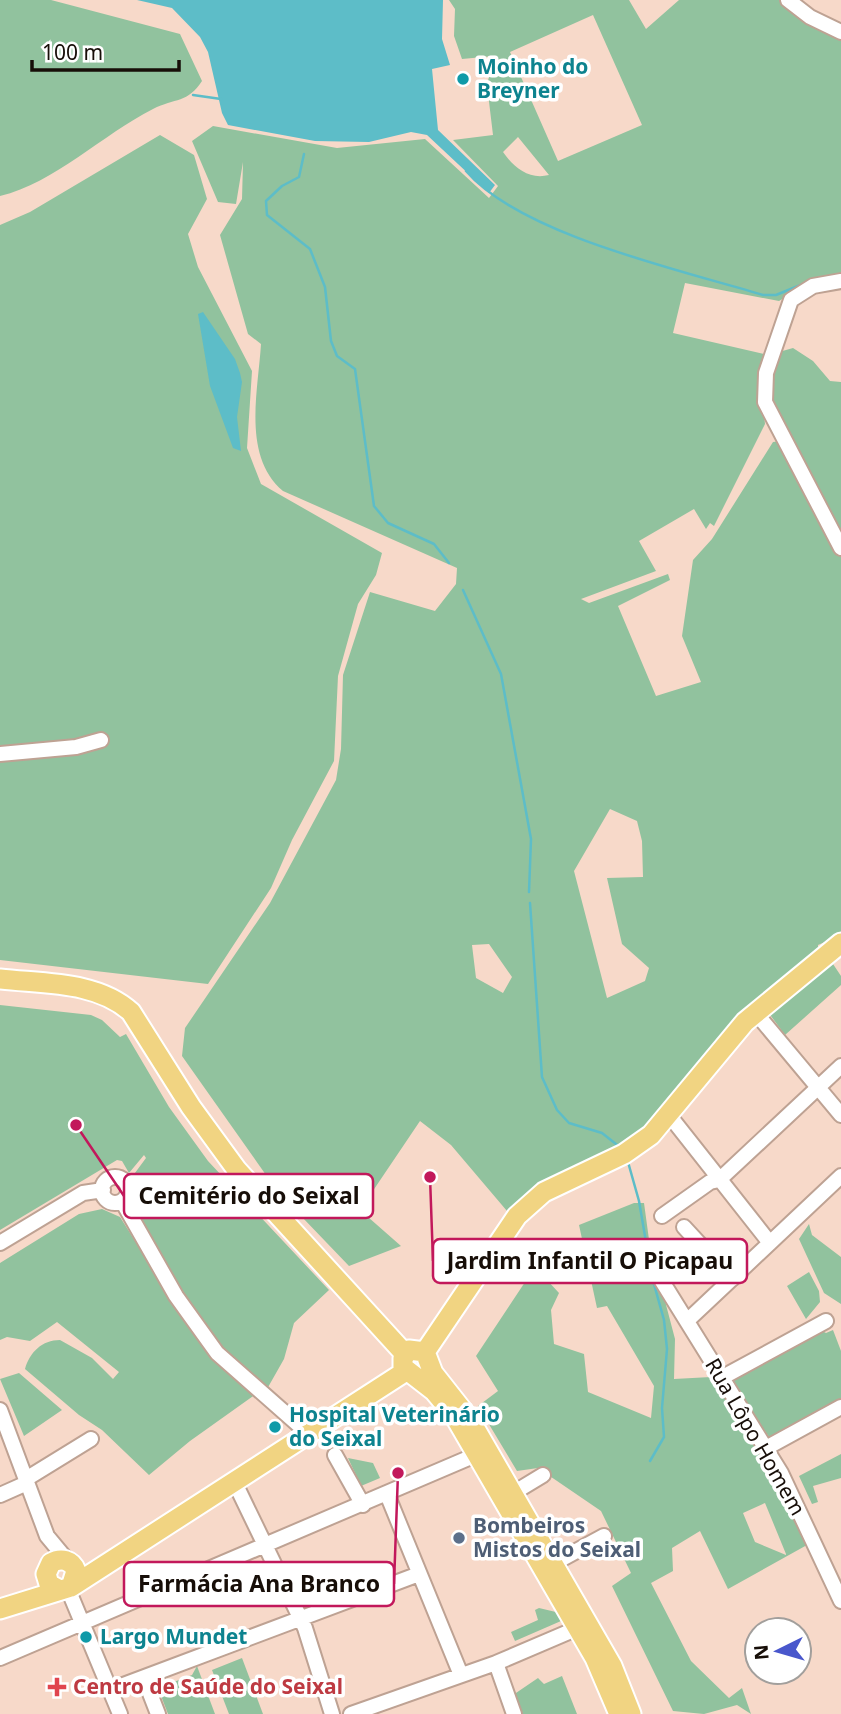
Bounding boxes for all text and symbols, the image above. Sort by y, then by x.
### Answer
scale bar [32,28,178,72]
text: 100 m [42,38,103,66]
place label: Moinho do Breyner [477,52,589,104]
marker: Moinho do Breyner [455,71,471,87]
callout: Cemitério do Seixal [124,1174,373,1218]
text: Cemitério do Seixal [138,1179,360,1211]
callout: Jardim Infantil O Picapau [433,1239,747,1283]
text: Jardim Infantil O Picapau [445,1244,733,1276]
street label: Rua Lôpo Homem [699,1353,812,1520]
place label: Hospital Veterinário do Seixal [289,1400,500,1452]
marker: Hospital Veterinário do Seixal [267,1419,283,1435]
place label: Bombeiros Mistos do Seixal [473,1511,641,1563]
marker: Bombeiros Mistos do Seixal [451,1530,467,1546]
callout: Farmácia Ana Branco [124,1562,394,1606]
text: Farmácia Ana Branco [138,1567,380,1599]
north arrow [743,1616,813,1686]
place label: Largo Mundet [100,1622,247,1650]
marker: Largo Mundet [78,1629,94,1645]
text: N [747,1644,775,1661]
place label: Centro de Saúde do Seixal [73,1672,343,1700]
marker: Centro de Saúde do Seixal [47,1677,67,1697]

